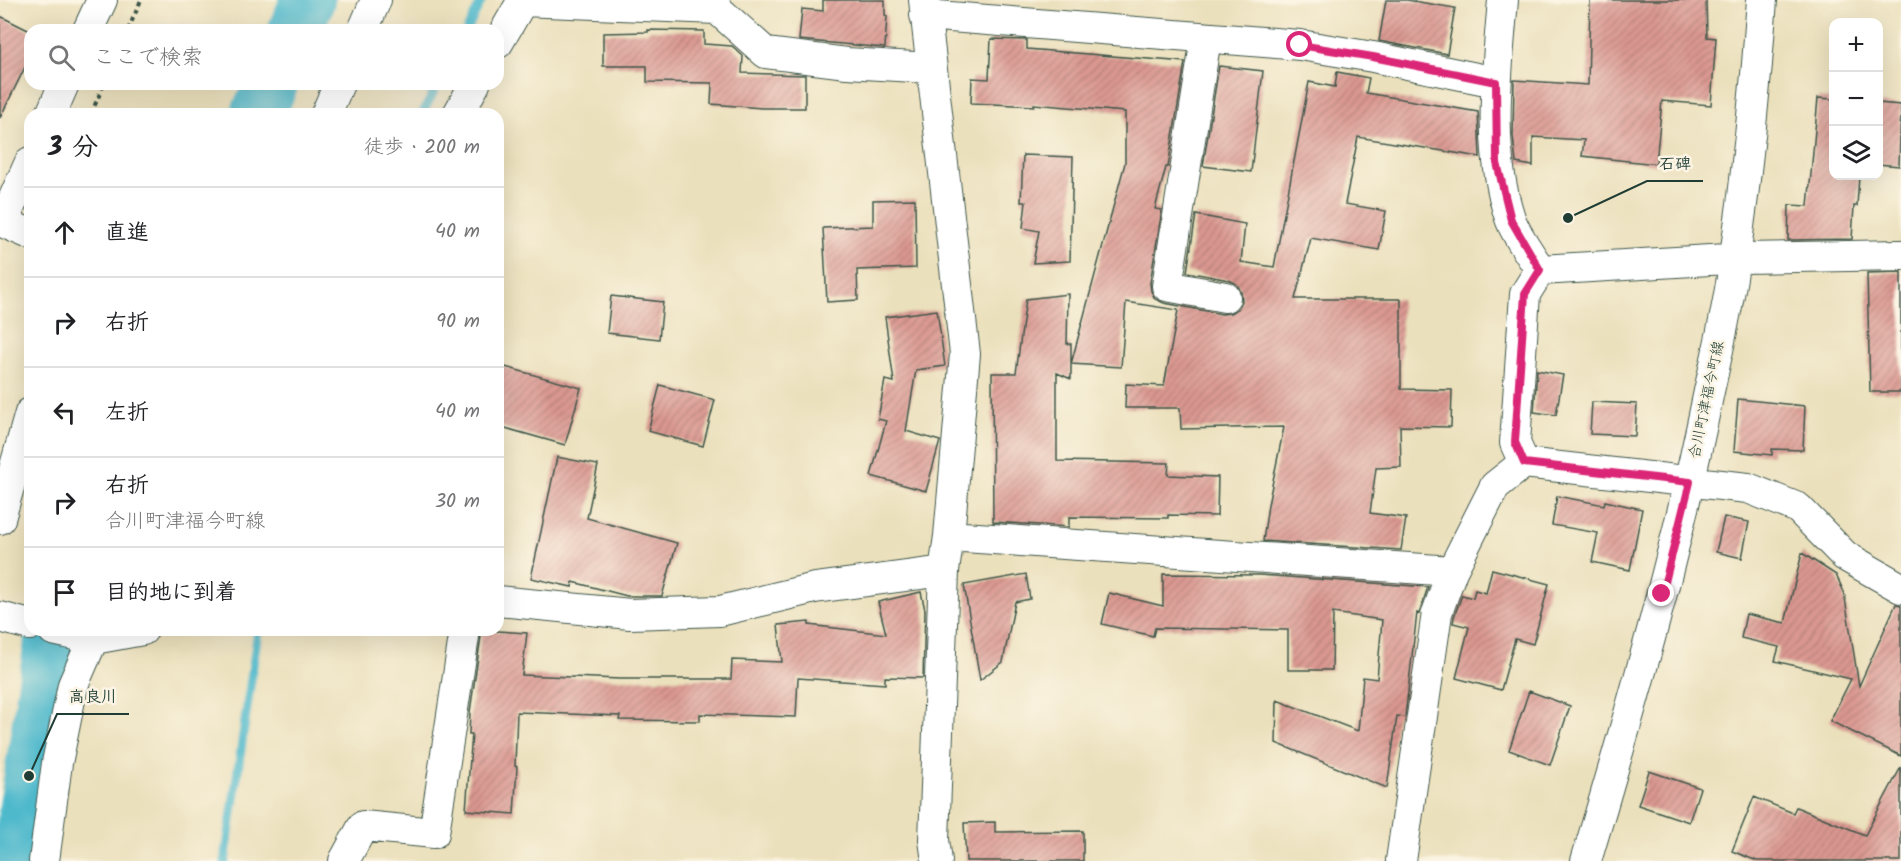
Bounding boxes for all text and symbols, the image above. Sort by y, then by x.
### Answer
map controls [1829,18,1883,180]
button: + [1829,18,1883,72]
search box [24,24,504,90]
route start [1286,31,1312,57]
icon: search [45,41,78,74]
text: ここで検索 [93,41,203,76]
button: − [1829,72,1883,126]
button: layers [1829,126,1883,180]
text: 3 分 [48,127,98,169]
text: 徒歩 · 200 m [364,132,480,164]
callout: 石碑 [1647,147,1703,181]
text: 石碑 [1659,152,1691,177]
icon: ahead [48,216,81,249]
text: 直進 [105,216,149,251]
text: 40 m [435,216,480,248]
icon: right [48,306,81,339]
text: 右折 [105,306,149,341]
text: 90 m [436,306,480,338]
street label: 合川町津福今町線 [1683,339,1731,461]
icon: left [48,396,81,429]
text: 左折 [105,396,149,431]
text: 40 m [435,396,480,428]
text: 右折 [105,469,149,504]
icon: right [48,486,81,519]
text: 30 m [435,486,480,518]
text: 合川町津福今町線 [105,506,265,538]
icon: arrive [48,576,81,609]
text: 目的地に到着 [105,576,237,611]
route end [1648,580,1674,606]
callout: 高良川 [57,680,129,714]
text: 高良川 [69,685,117,710]

